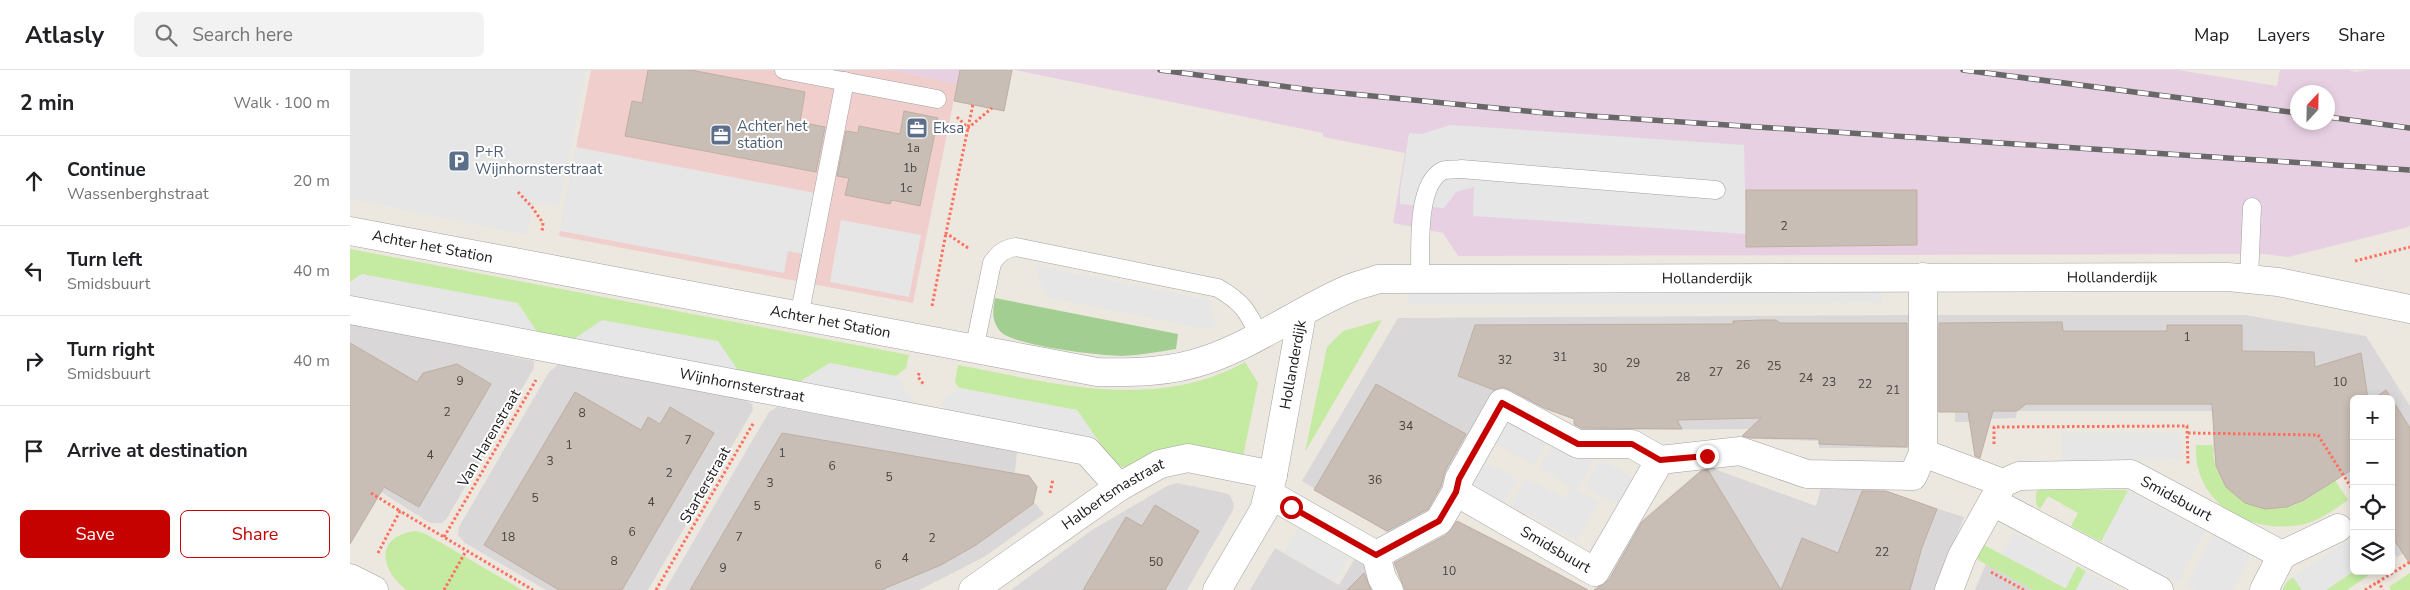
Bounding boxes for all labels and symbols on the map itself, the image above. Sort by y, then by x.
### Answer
north arrow [2290,85,2335,130]
place label: Achter het station [737,116,808,153]
office icon: Eksa [905,116,929,140]
place label: Eksa [933,118,964,138]
office icon: Achter het station [709,123,733,147]
house number: 1a [906,140,920,156]
place label: P+R Wijnhornsterstraat [475,142,603,179]
parking icon: P+R Wijnhornsterstraat [447,149,471,173]
house number: 1b [903,160,917,176]
house number: 1c [900,180,913,196]
house number: 2 [1780,218,1788,234]
street label: Achter het Station [371,225,495,268]
street label: Hollanderdijk [2067,267,2158,287]
street label: Hollanderdijk [1662,268,1753,288]
street label: Achter het Station [768,301,893,343]
street label: Hollanderdijk [1275,318,1311,411]
house number: 1 [2183,329,2191,345]
house number: 31 [1553,349,1567,365]
house number: 32 [1498,352,1512,368]
house number: 29 [1626,355,1640,371]
house number: 26 [1736,357,1750,373]
house number: 25 [1767,358,1781,374]
house number: 30 [1593,360,1607,376]
street label: Wijnhornsterstraat [677,363,807,407]
house number: 27 [1709,364,1723,380]
house number: 28 [1676,369,1690,385]
house number: 24 [1799,370,1813,386]
house number: 9 [456,373,464,389]
house number: 23 [1822,374,1836,390]
house number: 10 [2333,374,2347,390]
house number: 22 [1858,376,1872,392]
house number: 21 [1886,382,1900,398]
street label: Van Harenstraat [452,385,525,491]
house number: 2 [443,404,451,420]
house number: 8 [578,405,586,421]
house number: 34 [1399,418,1413,434]
house number: 7 [684,432,692,448]
house number: 1 [565,437,573,453]
street label: Starterstraat [675,442,735,527]
house number: 1 [778,445,786,461]
route end [1696,445,1719,468]
house number: 4 [426,447,434,463]
house number: 3 [546,453,554,469]
street label: Halbertsmastraat [1058,453,1166,534]
house number: 6 [828,458,836,474]
house number: 2 [665,465,673,481]
house number: 5 [885,469,893,485]
street label: Smidsbuurt [2137,471,2216,526]
house number: 36 [1368,472,1382,488]
house number: 3 [766,475,774,491]
house number: 5 [531,490,539,506]
house number: 4 [647,494,655,510]
route start [1280,496,1303,519]
house number: 5 [753,498,761,514]
street label: Smidsbuurt [1517,521,1595,578]
house number: 6 [628,524,636,540]
house number: 18 [501,529,515,545]
house number: 7 [735,529,743,545]
house number: 2 [928,530,936,546]
house number: 22 [1875,544,1889,560]
house number: 4 [901,550,909,566]
house number: 8 [610,553,618,569]
house number: 50 [1149,554,1163,570]
house number: 6 [874,557,882,573]
house number: 9 [719,560,727,576]
house number: 10 [1442,563,1456,579]

